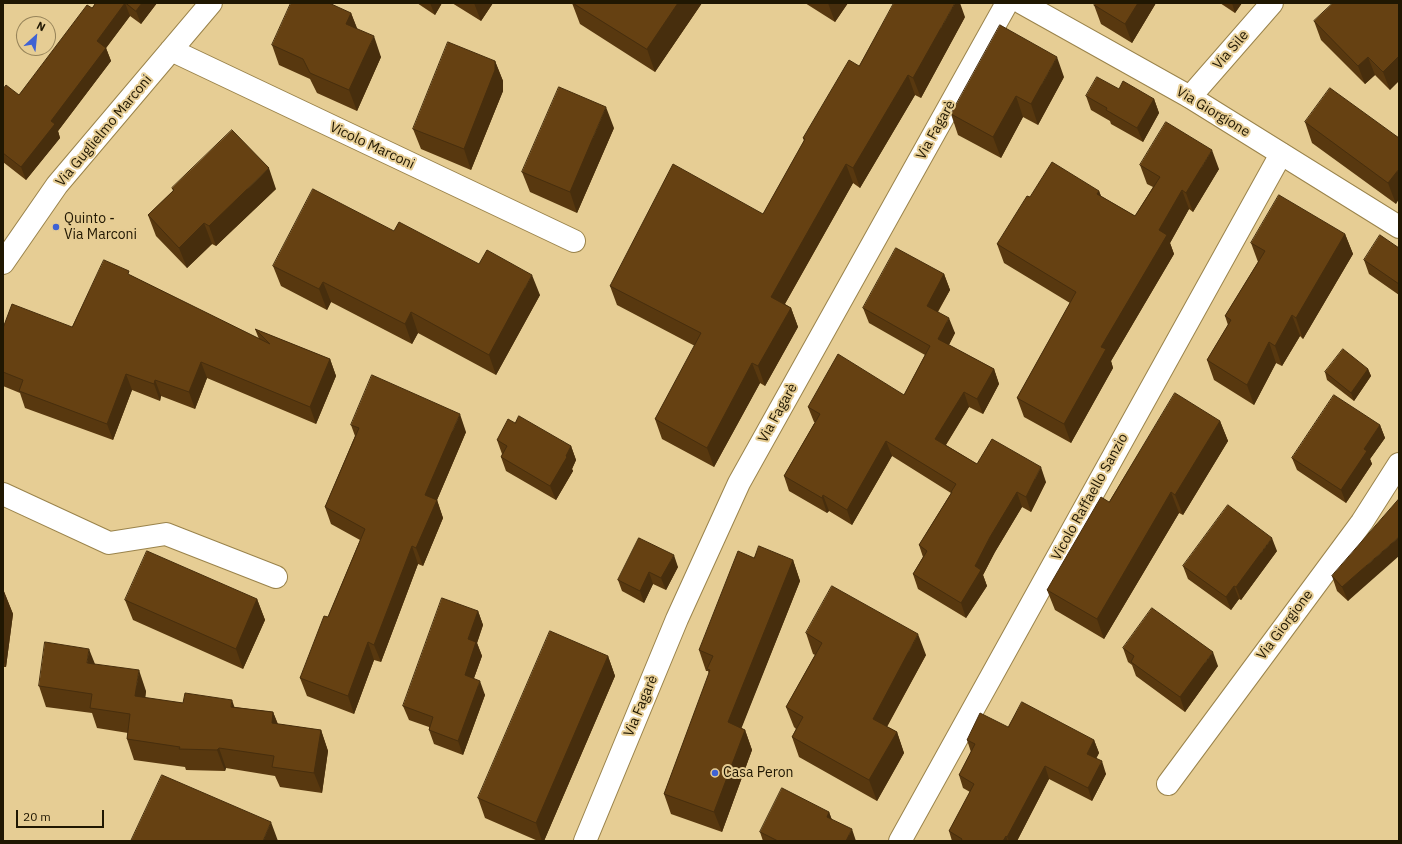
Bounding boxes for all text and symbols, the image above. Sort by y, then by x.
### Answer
north arrow [16,16,56,56]
text: N [34,18,48,34]
street label: Via Sile [1210,27,1252,73]
street label: Via Guglielmo Marconi [53,72,155,190]
street label: Via Giorgione [1173,83,1253,141]
street label: Via Fagarè [913,97,959,163]
street label: Vicolo Marconi [327,119,417,173]
place label: Quinto - Via Marconi [64,211,137,244]
marker: Quinto - Via Marconi [51,222,61,232]
street label: Via Fagarè [755,380,801,446]
street label: Vicolo Raffaello Sanzio [1048,431,1132,563]
street label: Via Giorgione [1253,587,1317,663]
street label: Via Fagarè [621,673,661,739]
place label: Casa Peron [723,765,794,781]
marker: Casa Peron [710,768,720,778]
scale bar [18,802,106,828]
text: 20 m [23,809,51,824]

